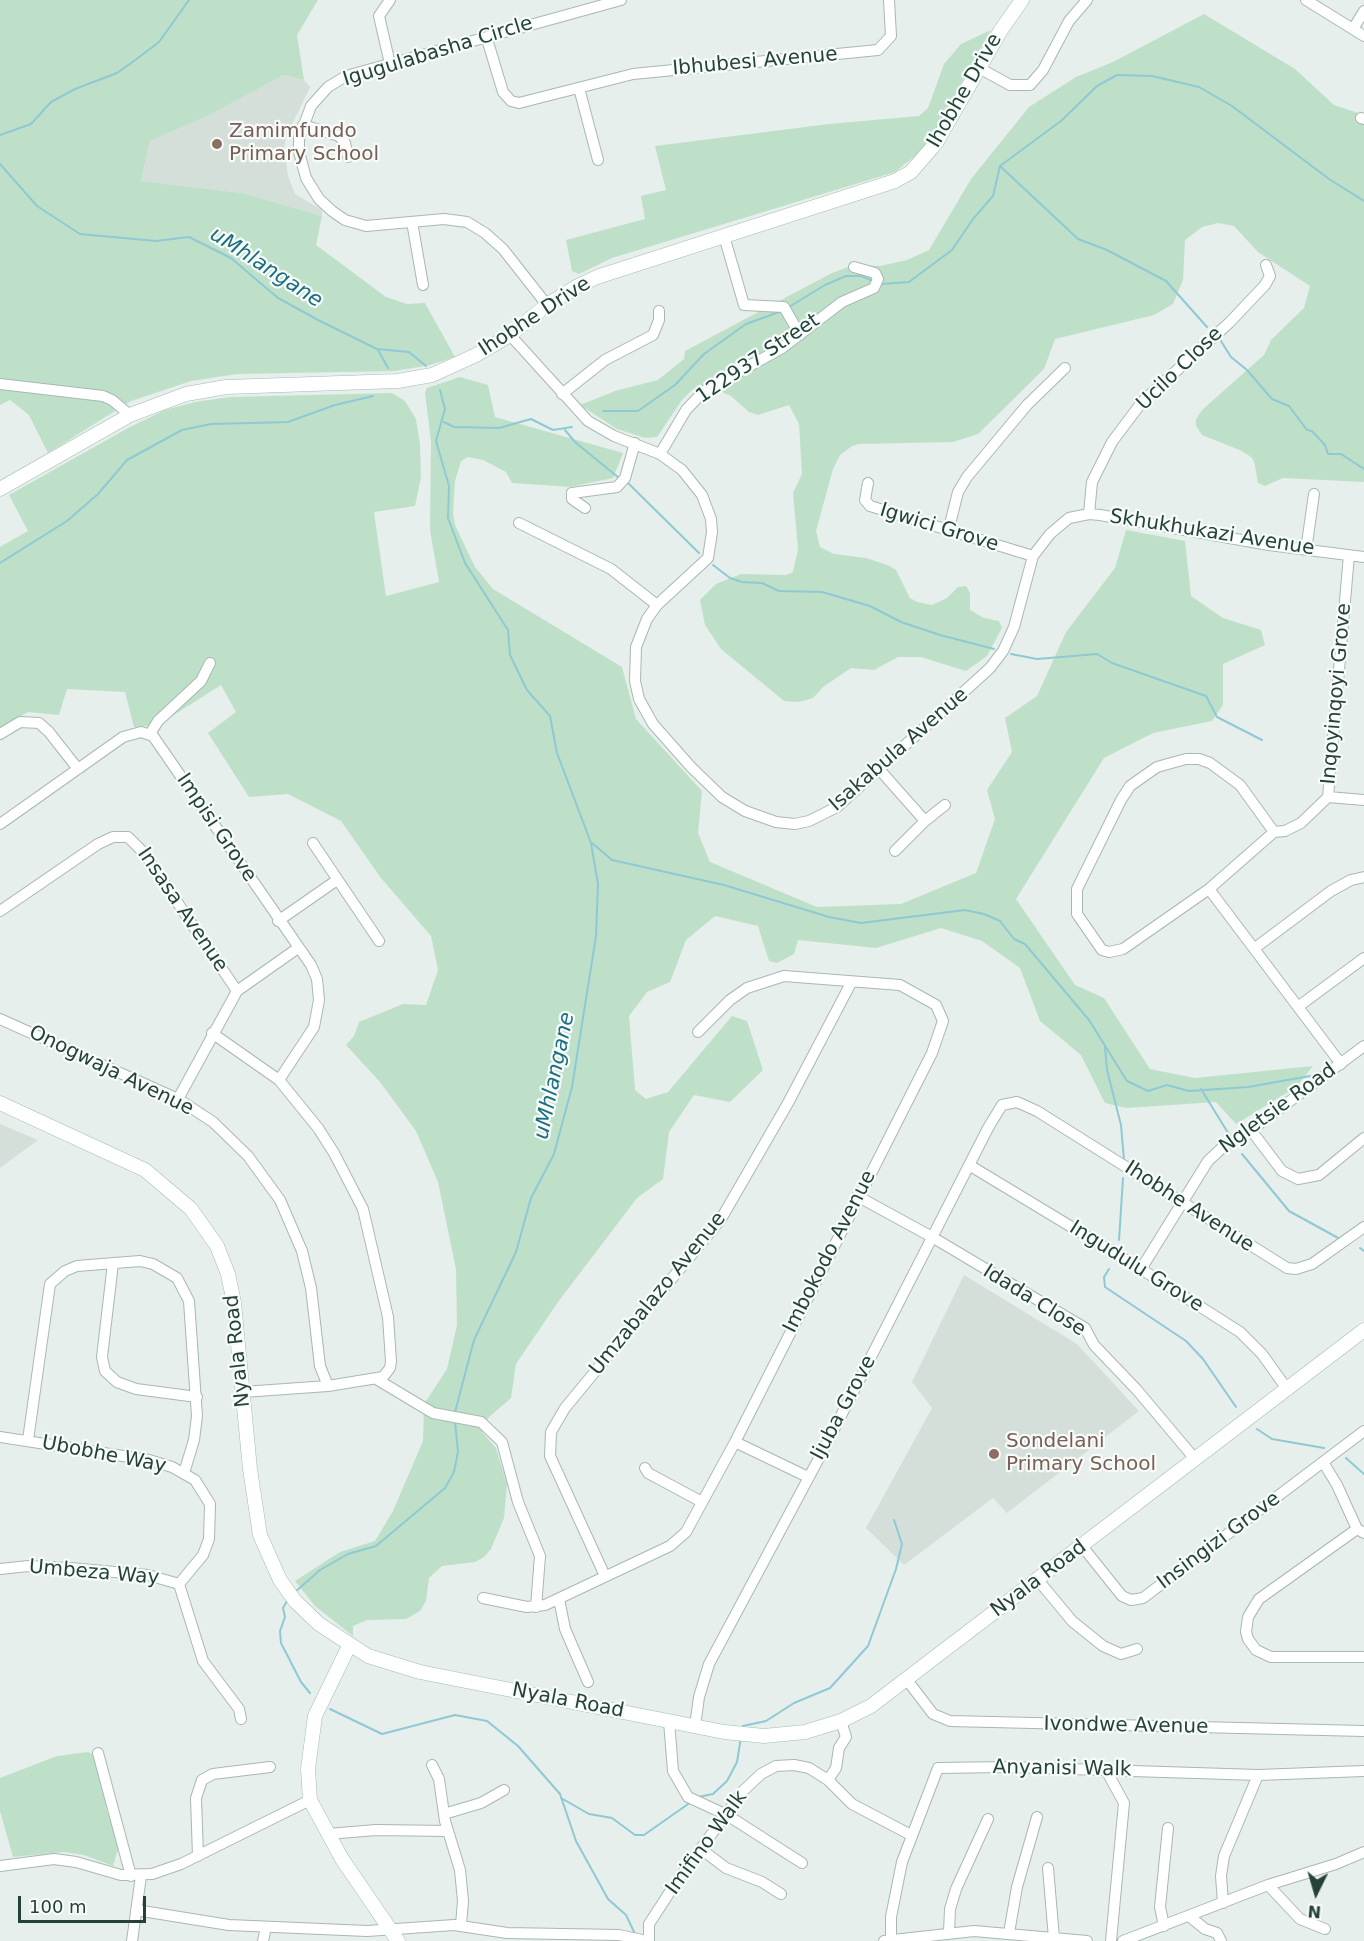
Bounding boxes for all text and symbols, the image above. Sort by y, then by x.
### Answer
street label: Igugulabasha Circle [340,12,536,92]
street label: Ihobhe Drive [923,30,1007,152]
street label: Ibhubesi Avenue [671,43,839,81]
place label: Zamimfundo Primary School [229,120,379,167]
marker: Zamimfundo Primary School [210,137,224,151]
water label: uMhlangane [205,222,327,314]
street label: Ihobhe Drive [475,272,595,362]
street label: 122937 Street [692,309,824,409]
street label: Ucilo Close [1132,322,1228,416]
street label: Igwici Grove [877,499,1001,557]
street label: Skhukhukazi Avenue [1108,505,1316,561]
street label: Inqoyinqoyi Grove [1317,602,1357,786]
street label: Isakabula Avenue [825,683,973,817]
street label: Impisi Grove [171,769,261,887]
street label: Insasa Avenue [132,843,232,977]
water label: uMhlangane [529,1010,581,1142]
street label: Onogwaja Avenue [25,1021,197,1121]
street label: Ngletsie Road [1215,1059,1341,1159]
street label: Ihobhe Avenue [1120,1156,1258,1258]
street label: Imbokodo Avenue [779,1167,881,1337]
street label: Umzabalazo Avenue [585,1208,731,1380]
street label: Ingudulu Grove [1065,1216,1207,1318]
street label: Idada Close [978,1260,1090,1342]
street label: Nyala Road [220,1293,256,1409]
street label: Ijuba Grove [806,1352,882,1464]
place label: Sondelani Primary School [1006,1430,1156,1477]
street label: Ubobhe Way [40,1431,168,1479]
marker: Sondelani Primary School [987,1447,1001,1461]
street label: Insingizi Grove [1153,1487,1285,1595]
street label: Nyala Road [986,1535,1092,1623]
street label: Umbeza Way [28,1555,160,1591]
street label: Nyala Road [510,1678,626,1724]
street label: Ivondwe Avenue [1043,1713,1209,1739]
street label: Anyanisi Walk [992,1756,1132,1782]
street label: Imifino Walk [661,1786,753,1900]
north arrow [1286,1863,1346,1923]
scale bar [21,1884,148,1922]
text: 100 m [29,1896,87,1917]
text: N [1307,1901,1322,1921]

